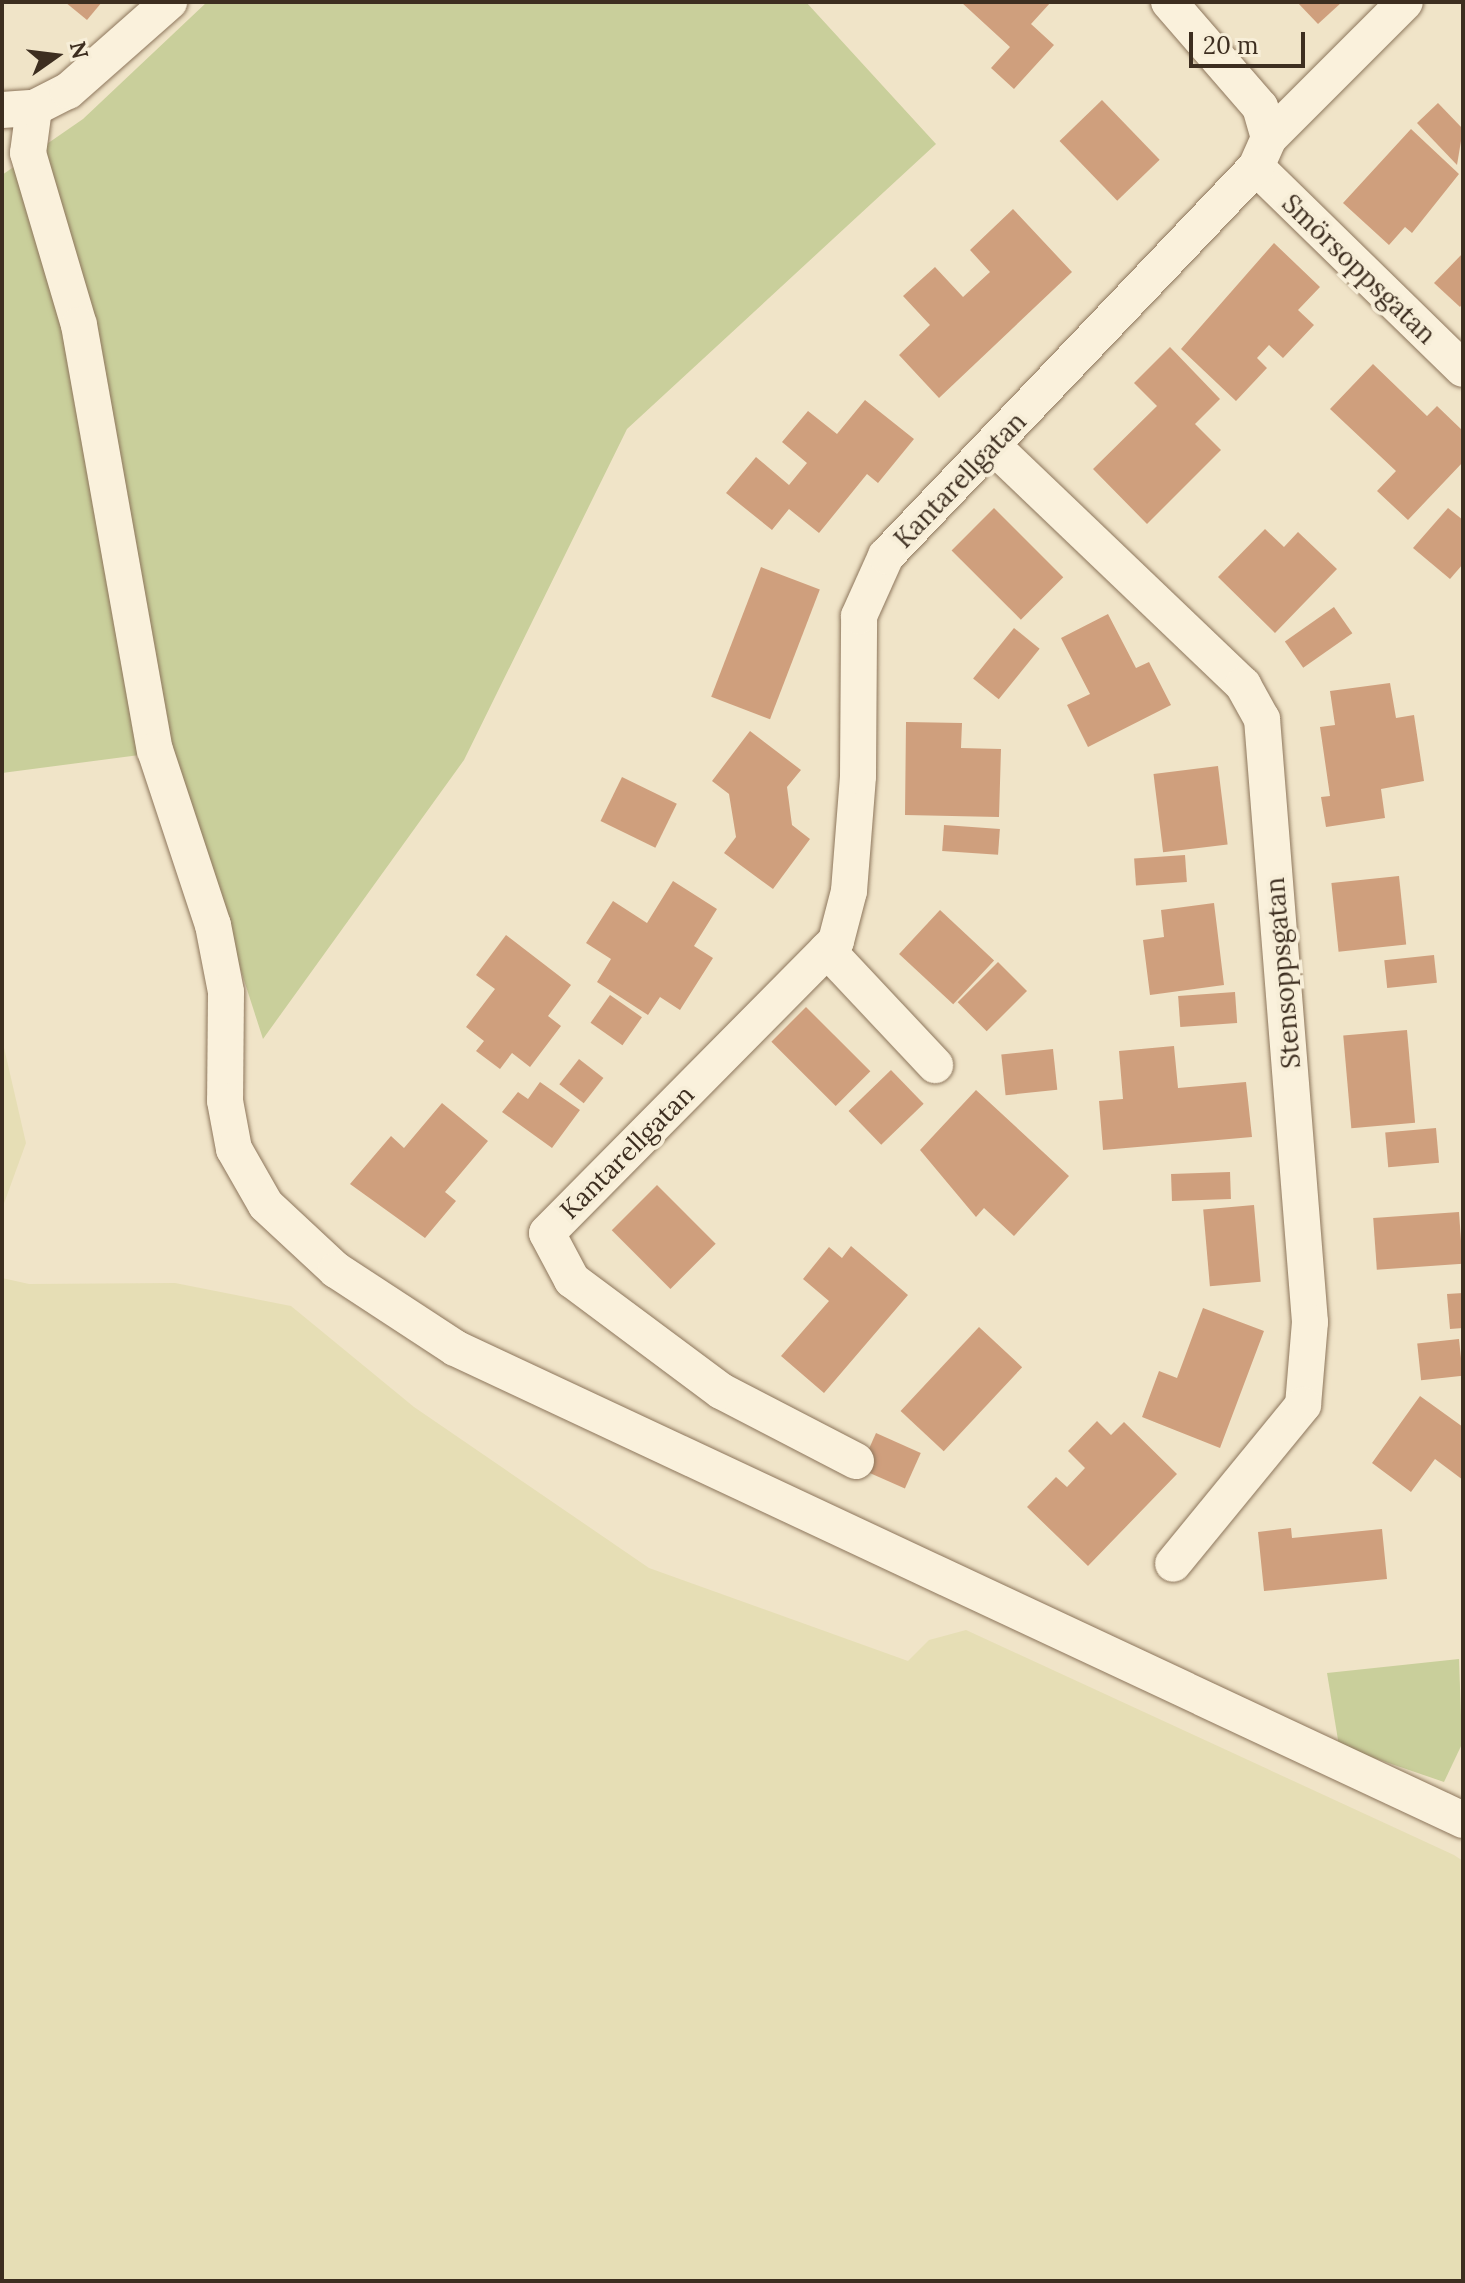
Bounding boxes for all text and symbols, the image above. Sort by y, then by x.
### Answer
north arrow [16,16,96,96]
scale bar [1193,16,1309,66]
text: 20 m [1203,30,1259,61]
text: N [64,39,95,62]
street label: Smörsoppsgatan [1276,188,1442,350]
street label: Kantarellgatan [888,406,1032,554]
street label: Stensoppsgatan [1259,876,1307,1070]
street label: Kantarellgatan [554,1079,700,1225]

